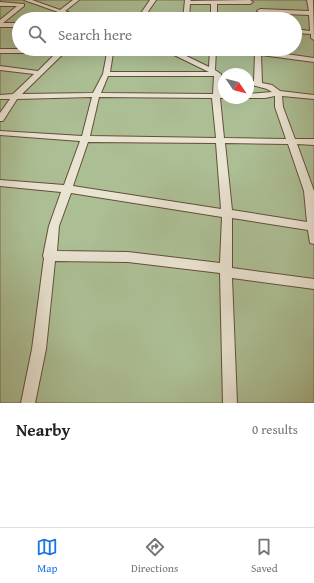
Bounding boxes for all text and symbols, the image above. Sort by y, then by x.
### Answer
search box [12,12,302,56]
icon: search [26,23,48,45]
text: Search here [58,24,132,45]
north arrow [218,68,254,104]
text: Nearby [16,417,70,442]
text: 0 results [252,420,298,439]
tab: Map [36,536,58,576]
tab: Directions [131,536,178,576]
tab: Saved [251,536,278,576]

